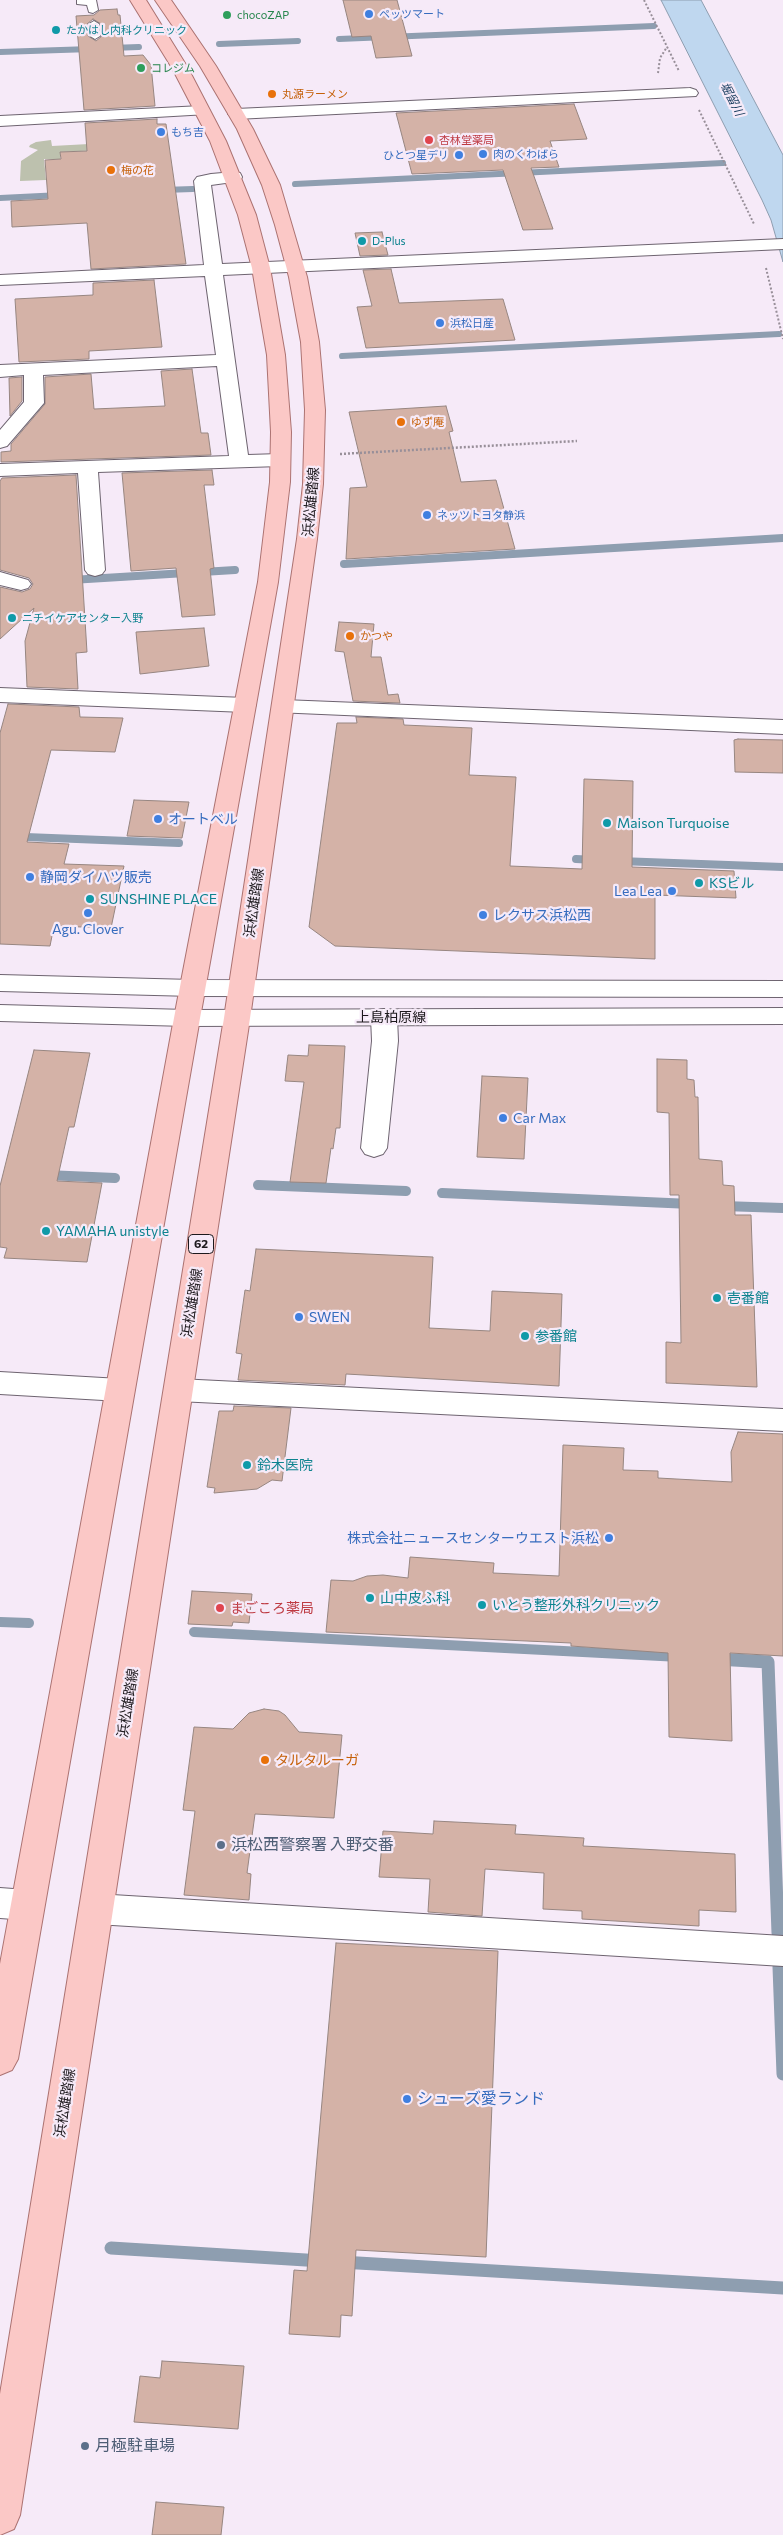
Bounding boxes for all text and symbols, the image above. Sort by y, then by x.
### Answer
place label: ペッツマート [379,7,445,21]
place label: chocoZAP [237,8,289,22]
marker: ペッツマート [363,8,375,20]
marker: chocoZAP [221,9,233,21]
place label: たかはし内科クリニック [66,23,187,37]
marker: たかはし内科クリニック [50,24,62,36]
place label: コレジム [151,61,195,75]
marker: コレジム [135,62,147,74]
water label: 堀留川 [717,80,747,118]
place label: 丸源ラーメン [282,87,348,101]
marker: 丸源ラーメン [266,88,278,100]
place label: もち吉 [171,125,204,139]
marker: もち吉 [155,126,167,138]
place label: 杏林堂薬局 [439,133,494,147]
marker: 杏林堂薬局 [423,134,435,146]
place label: 肉のくわばら [493,147,559,161]
place label: ひとつ星デリ [383,148,449,162]
marker: 肉のくわばら [477,148,489,160]
marker: ひとつ星デリ [453,149,465,161]
place label: 梅の花 [121,163,154,177]
marker: 梅の花 [105,164,117,176]
place label: D-Plus [372,234,406,248]
marker: D-Plus [356,235,368,247]
place label: 浜松日産 [450,316,494,330]
marker: 浜松日産 [434,317,446,329]
place label: ゆず庵 [411,415,444,429]
marker: ゆず庵 [395,416,407,428]
street label: 浜松雄踏線 [300,466,322,538]
place label: ネッツトヨタ静浜 [437,508,525,522]
marker: ネッツトヨタ静浜 [421,509,433,521]
place label: ニチイケアセンター入野 [22,611,143,625]
marker: ニチイケアセンター入野 [6,612,18,624]
place label: かつや [360,629,393,643]
marker: かつや [344,630,356,642]
place label: オートベル [168,811,238,827]
marker: オートベル [152,813,164,825]
place label: Maison Turquoise [617,815,729,831]
marker: Maison Turquoise [601,817,613,829]
street label: 浜松雄踏線 [241,867,267,939]
place label: 静岡ダイハツ販売 [40,869,152,885]
marker: 静岡ダイハツ販売 [24,871,36,883]
place label: KSビル [709,875,755,891]
marker: KSビル [693,877,705,889]
place label: Lea Lea [614,883,662,899]
marker: Lea Lea [666,885,678,897]
place label: SUNSHINE PLACE [100,891,217,907]
marker: SUNSHINE PLACE [84,893,96,905]
marker: Agu. Clover [82,907,94,919]
place label: レクサス浜松西 [493,907,591,923]
marker: レクサス浜松西 [477,909,489,921]
place label: Agu. Clover [52,921,124,937]
street label: 上島柏原線 [356,1009,426,1025]
place label: Car Max [513,1110,566,1126]
marker: Car Max [497,1112,509,1124]
place label: YAMAHA unistyle [56,1223,169,1239]
marker: YAMAHA unistyle [40,1225,52,1237]
road number: 62 [188,1234,214,1254]
street label: 浜松雄踏線 [178,1267,206,1339]
place label: 壱番館 [727,1290,769,1306]
marker: 壱番館 [711,1292,723,1304]
place label: SWEN [309,1309,350,1325]
marker: SWEN [293,1311,305,1323]
place label: 参番館 [535,1328,577,1344]
marker: 参番館 [519,1330,531,1342]
place label: 鈴木医院 [257,1457,313,1473]
marker: 鈴木医院 [241,1459,253,1471]
place label: 株式会社ニュースセンターウエスト浜松 [347,1530,599,1546]
marker: 株式会社ニュースセンターウエスト浜松 [603,1532,615,1544]
place label: 山中皮ふ科 [380,1590,450,1606]
marker: 山中皮ふ科 [364,1592,376,1604]
place label: いとう整形外科クリニック [492,1597,660,1613]
marker: いとう整形外科クリニック [476,1599,488,1611]
place label: まごころ薬局 [230,1600,314,1616]
marker: まごころ薬局 [214,1602,226,1614]
street label: 浜松雄踏線 [114,1667,142,1739]
place label: タルタルーガ [275,1752,359,1768]
marker: タルタルーガ [259,1754,271,1766]
place label: 浜松西警察署 入野交番 [231,1835,394,1855]
marker: 浜松西警察署 入野交番 [215,1839,227,1851]
street label: 浜松雄踏線 [51,2067,79,2139]
place label: シューズ愛ランド [417,2089,545,2109]
marker: シューズ愛ランド [401,2093,413,2105]
place label: 月極駐車場 [95,2436,175,2456]
marker: 月極駐車場 [79,2440,91,2452]

